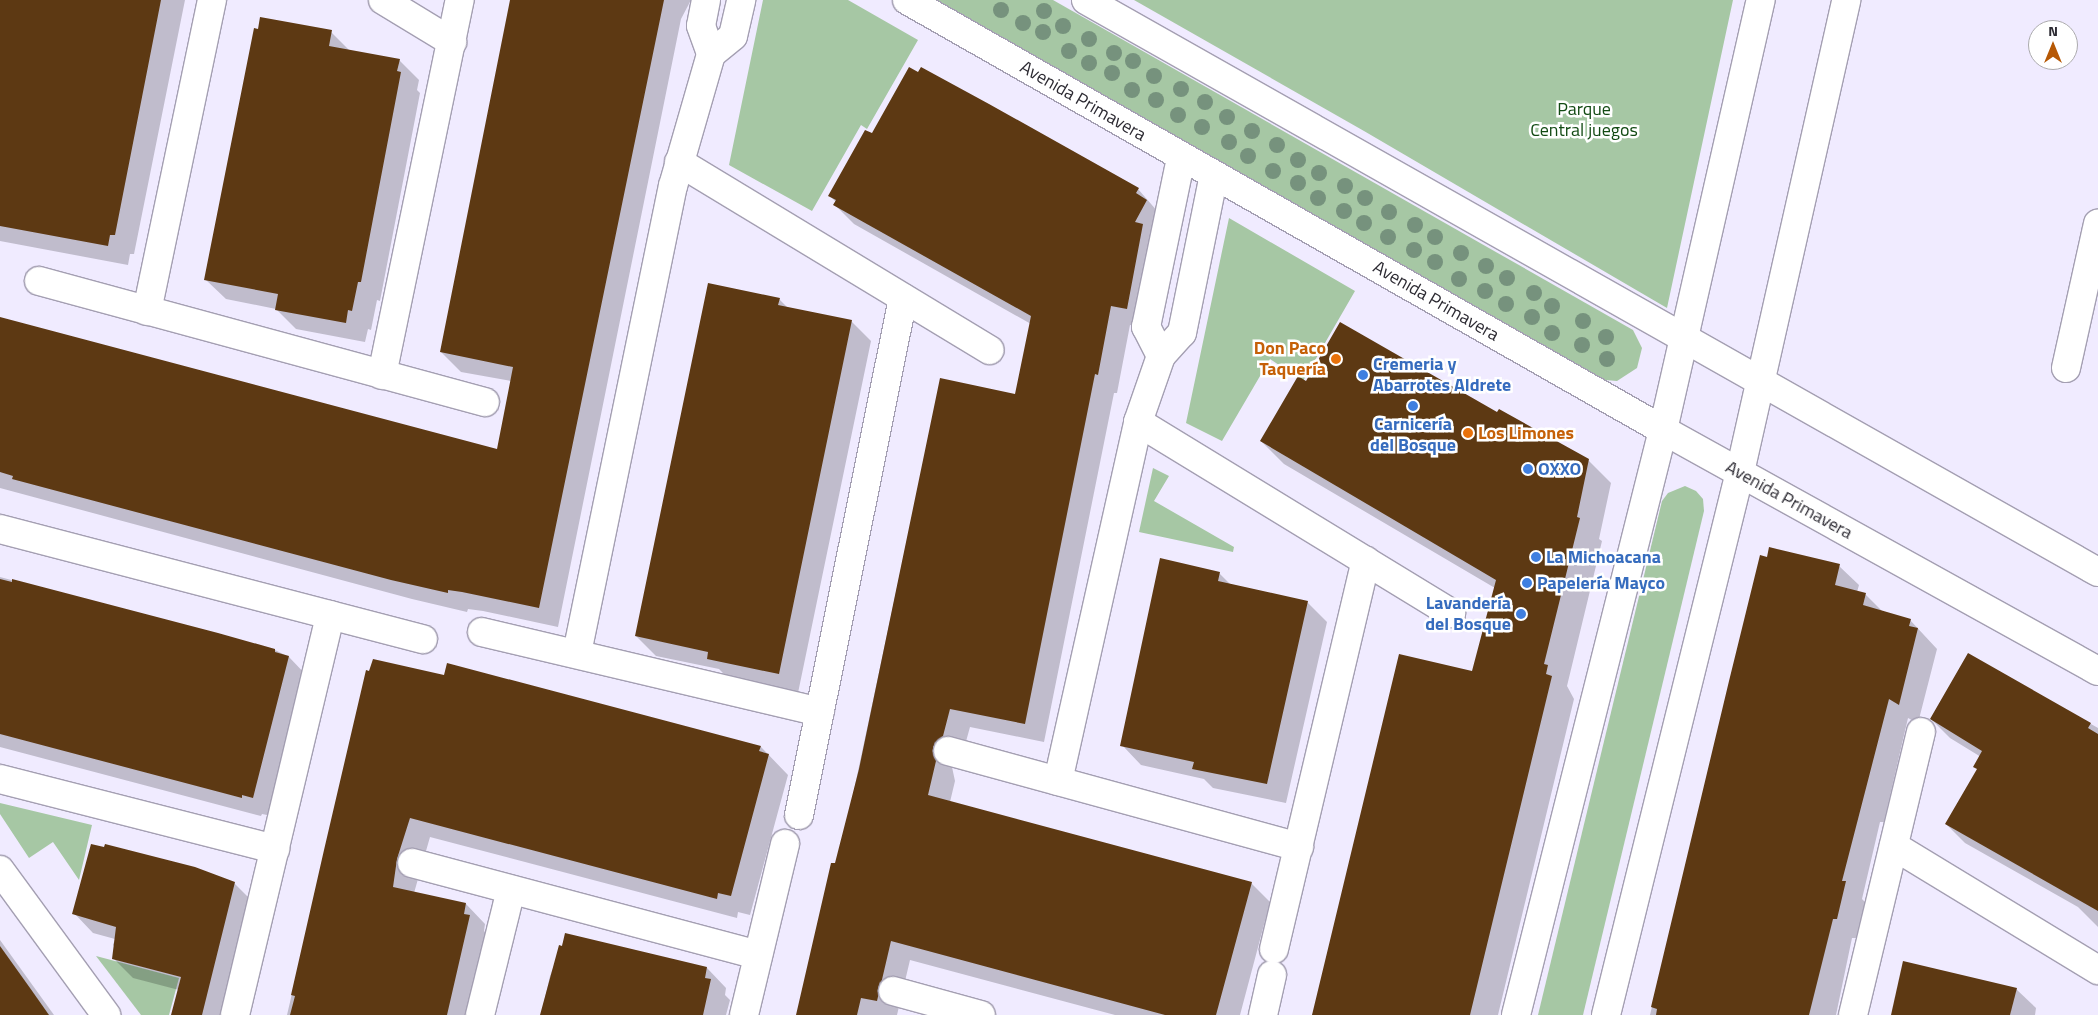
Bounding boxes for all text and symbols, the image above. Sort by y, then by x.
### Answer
north arrow [2028,20,2078,70]
text: N [2048,20,2058,41]
street label: Avenida Primavera [1016,56,1150,146]
park label: Parque Central juegos [1530,99,1638,142]
street label: Avenida Primavera [1369,256,1503,346]
place label: Don Paco Taquería [1254,338,1326,380]
marker: Don Paco Taquería [1330,353,1342,365]
place label: Cremeria y Abarrotes Aldrete [1373,354,1511,396]
marker: Cremeria y Abarrotes Aldrete [1357,369,1369,381]
marker: Carnicería del Bosque [1407,400,1419,412]
place label: Carnicería del Bosque [1370,414,1456,456]
place label: Los Limones [1478,422,1574,444]
marker: Los Limones [1462,427,1474,439]
street label: Avenida Primavera [1722,456,1856,544]
place label: OXXO [1538,458,1581,480]
marker: OXXO [1522,463,1534,475]
place label: La Michoacana [1546,546,1661,568]
marker: La Michoacana [1530,551,1542,563]
place label: Papelería Mayco [1537,572,1665,594]
marker: Papelería Mayco [1521,577,1533,589]
place label: Lavandería del Bosque [1425,593,1511,636]
marker: Lavandería del Bosque [1515,608,1527,620]

